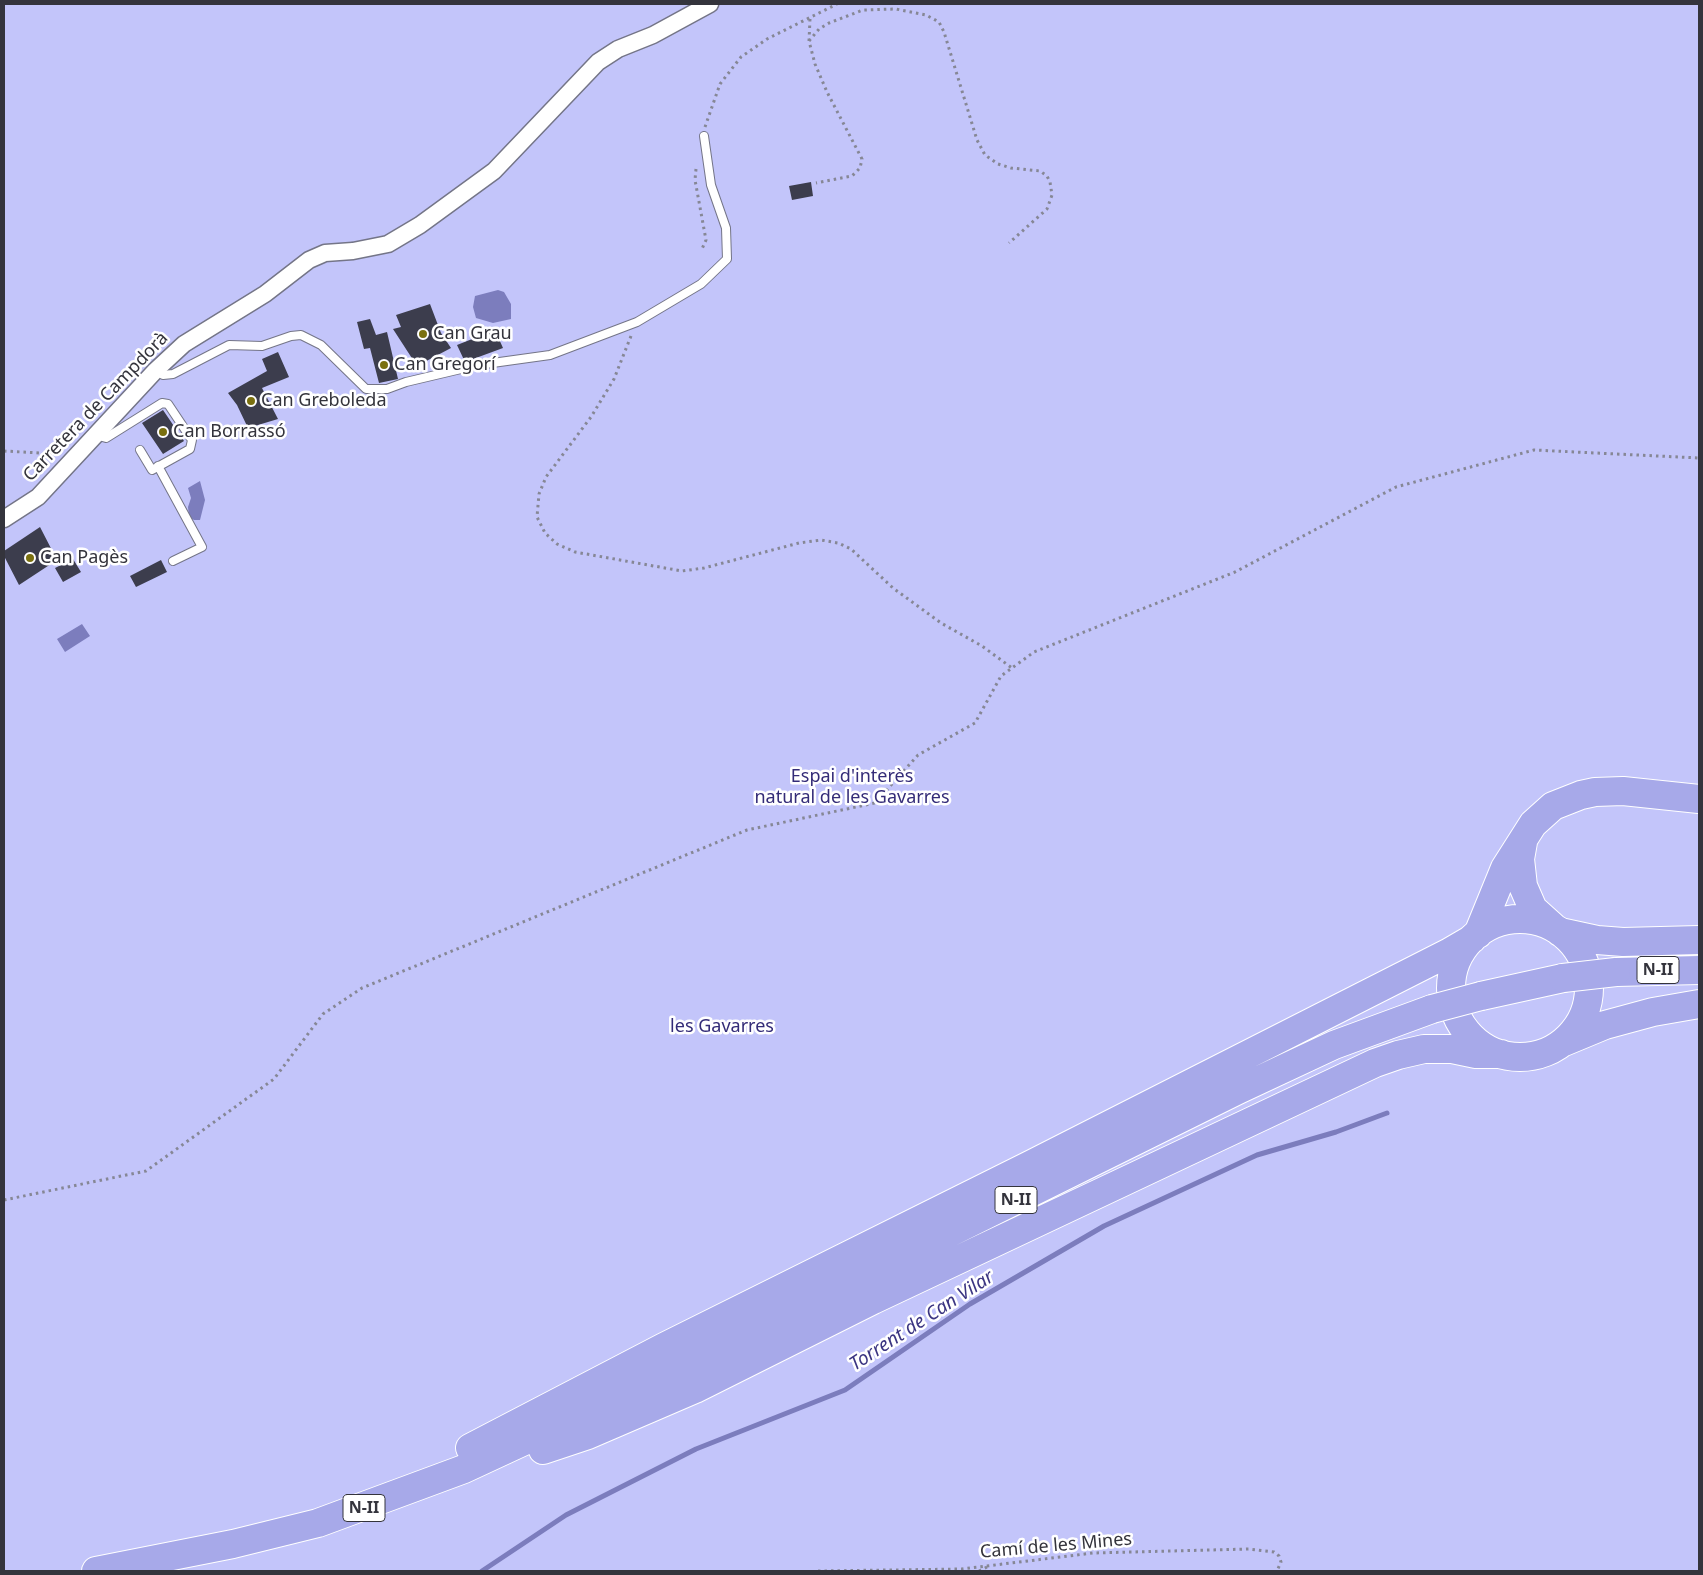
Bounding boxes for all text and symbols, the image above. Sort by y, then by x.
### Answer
place label: Can Grau [433,323,512,345]
street label: Carretera de Campdorà [19,328,173,486]
marker: Can Grau [417,328,429,340]
place label: Can Gregorí [394,354,496,376]
marker: Can Gregorí [378,359,390,371]
place label: Can Greboleda [261,390,387,412]
marker: Can Greboleda [245,395,257,407]
place label: Can Borrassó [173,421,286,443]
marker: Can Borrassó [157,426,169,438]
place label: Can Pagès [40,547,128,569]
marker: Can Pagès [24,552,36,564]
park label: Espai d'interès natural de les Gavarres [754,766,950,809]
road number: N-II [1637,956,1679,984]
park label: les Gavarres [670,1016,774,1038]
road number: N-II [995,1186,1037,1214]
water label: Torrent de Can Vilar [846,1266,998,1376]
road number: N-II [343,1495,385,1522]
street label: Camí de les Mines [979,1529,1133,1563]

